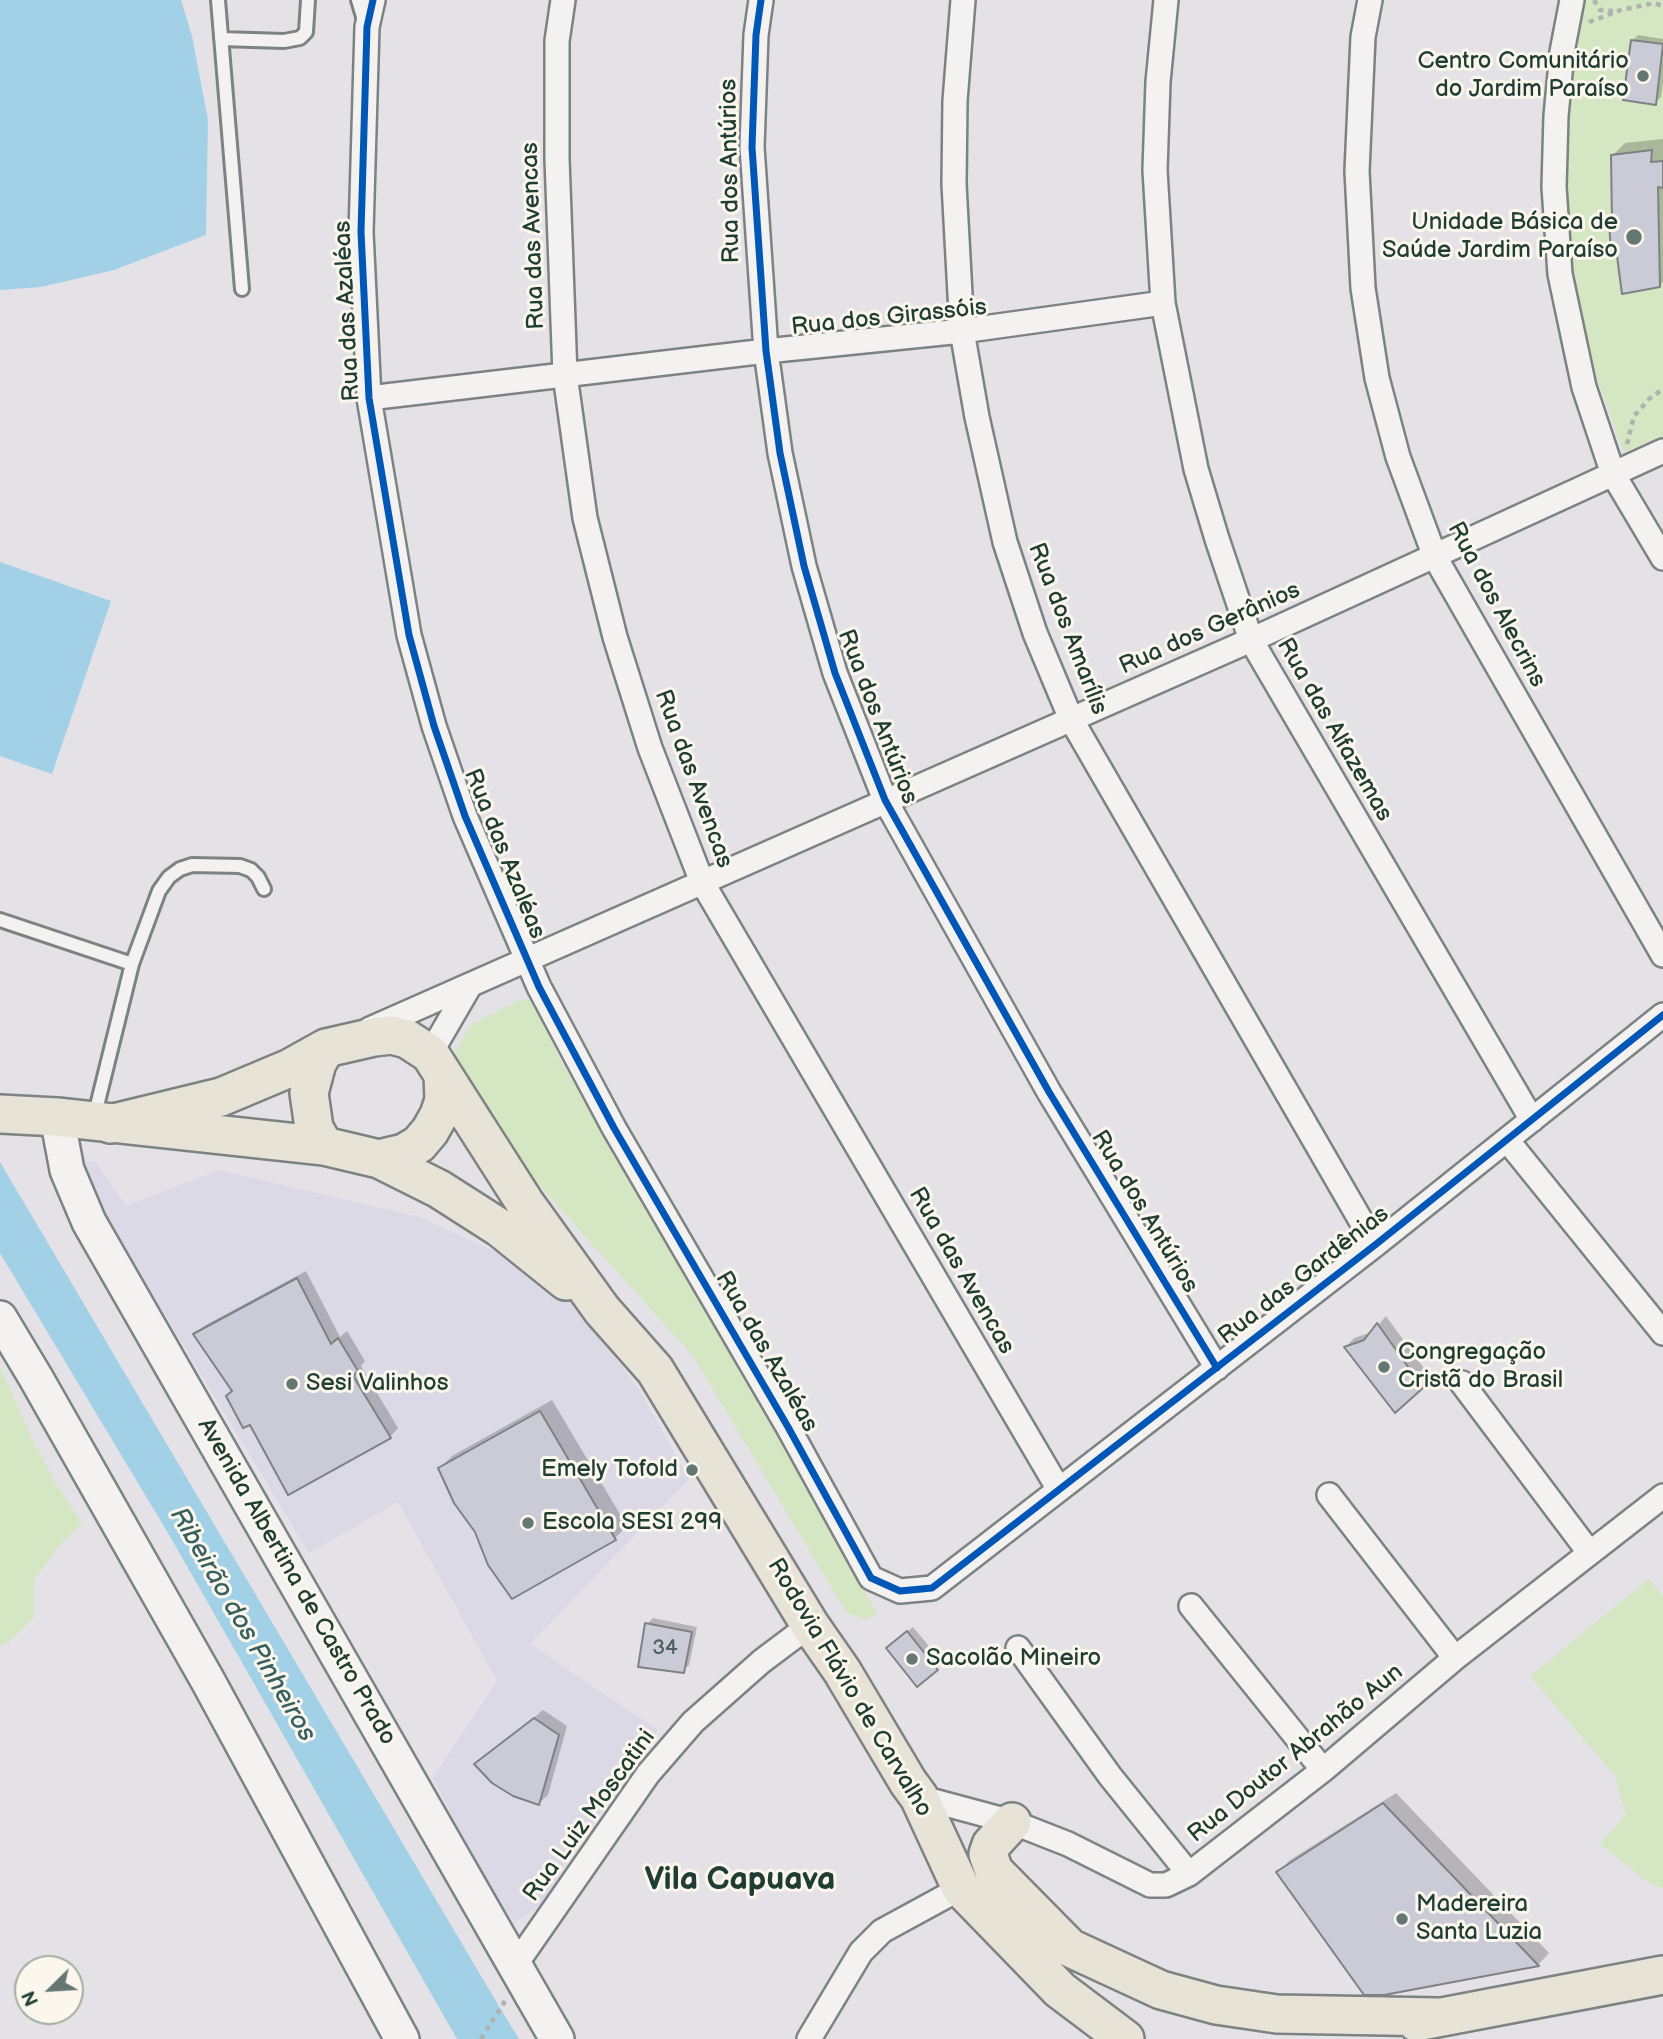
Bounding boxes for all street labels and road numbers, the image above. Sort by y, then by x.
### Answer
street label: Rua dos Antúrios [715,78,747,264]
street label: Rua das Avencas [516,142,552,330]
street label: Rua das Azaléas [329,220,367,402]
street label: Rua dos Girassóis [790,293,988,343]
street label: Rua dos Alecrins [1440,518,1552,692]
street label: Rua dos Amarílis [1021,539,1113,719]
street label: Rua dos Gerânios [1115,576,1305,682]
street label: Rua dos Antúrios [830,626,924,808]
street label: Rua das Alfazemas [1270,633,1398,827]
street label: Rua das Avencas [647,686,739,872]
street label: Rua das Azaléas [457,765,551,943]
street label: Rua dos Antúrios [1084,1125,1204,1299]
street label: Rua das Avencas [902,1183,1020,1359]
street label: Rua das Gardênias [1213,1200,1395,1352]
street label: Rua das Azaléas [708,1267,824,1437]
street label: Avenida Albertina de Castro Prado [190,1413,402,1751]
street label: Rodovia Flávio de Carvalho [760,1554,938,1822]
street label: Rua Doutor Abrahão Aun [1183,1658,1409,1850]
street label: Rua Luiz Moscatini [518,1724,662,1908]

